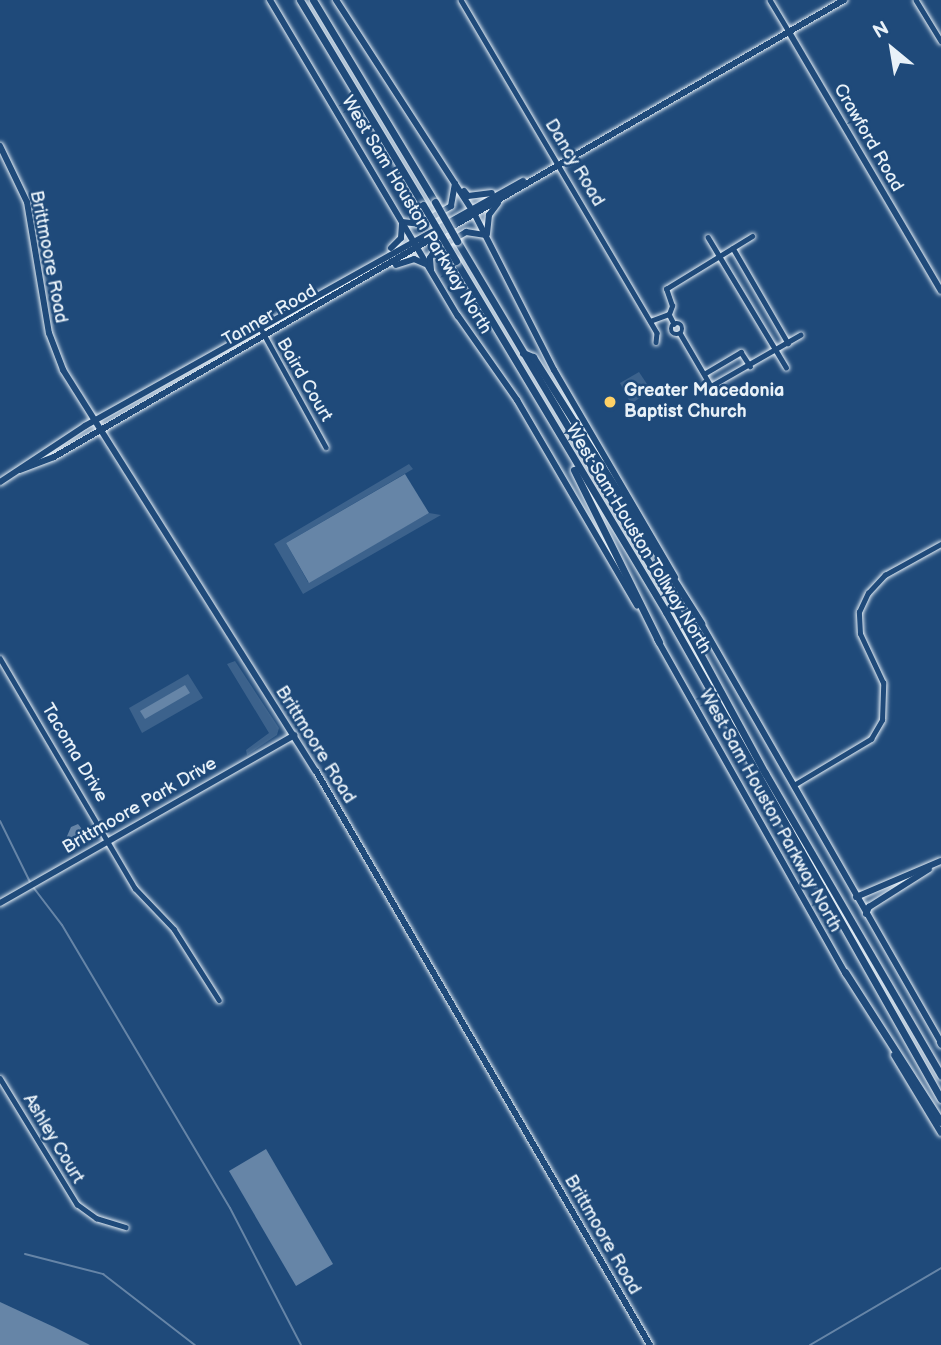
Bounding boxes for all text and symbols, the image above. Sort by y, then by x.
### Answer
north arrow [857,14,927,84]
text: N [869,17,893,44]
street label: Crawford Road [828,80,908,196]
street label: West Sam Houston Parkway North [336,91,496,339]
street label: Dancy Road [539,115,609,211]
street label: Brittmoore Road [25,189,71,325]
street label: Tanner Road [219,280,321,352]
street label: Baird Court [271,334,337,426]
place label: Greater Macedonia Baptist Church [624,381,784,424]
marker: Greater Macedonia Baptist Church [602,394,618,410]
street label: West Sam Houston Tollway North [560,419,716,659]
street label: Brittmoore Road [270,682,360,808]
street label: West Sam Houston Parkway North [694,685,846,937]
street label: Tacoma Drive [36,700,112,806]
street label: Brittmoore Park Drive [59,753,221,859]
street label: Ashley Court [18,1090,88,1188]
street label: Brittmoore Road [559,1171,645,1299]

